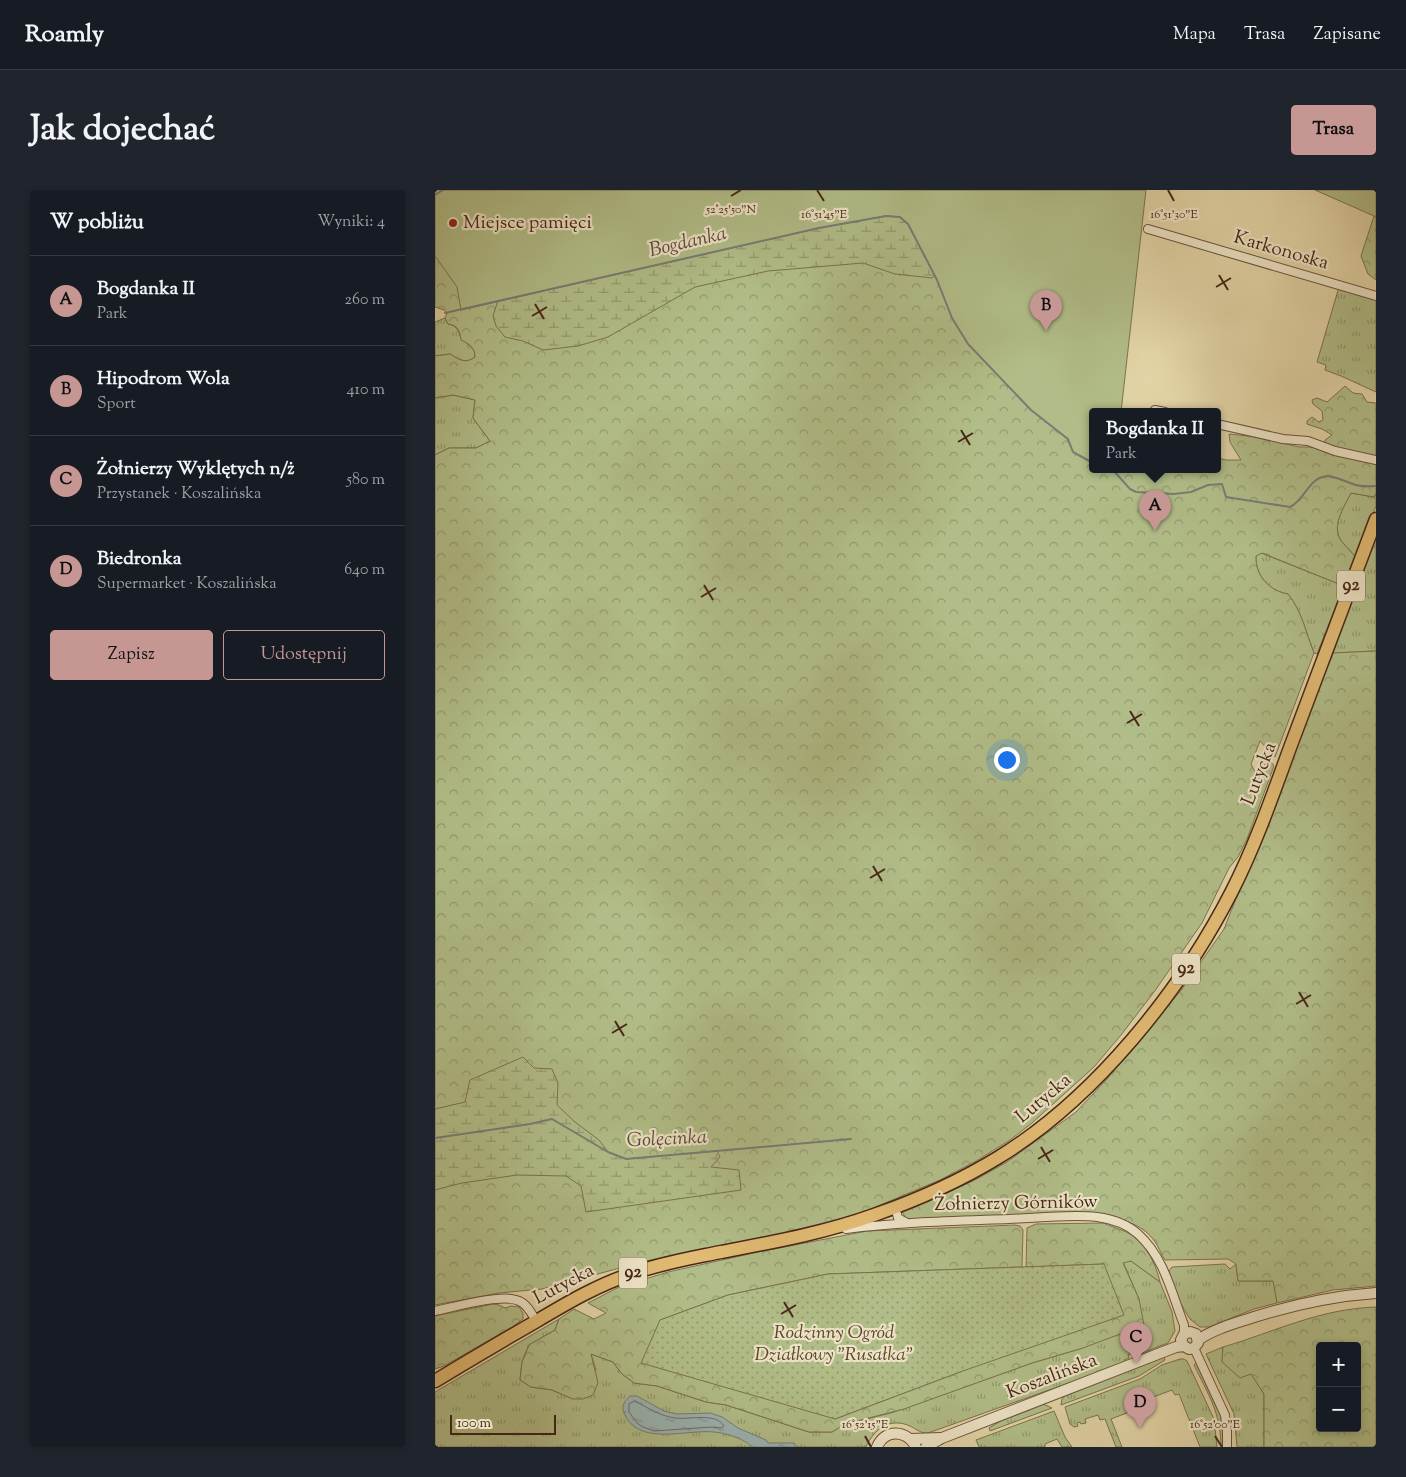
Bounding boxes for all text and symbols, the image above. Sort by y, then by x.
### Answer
text: Roamly [25,18,104,52]
text: Mapa [1173,22,1216,48]
text: Trasa [1244,22,1285,48]
text: Zapisane [1313,22,1381,48]
text: Jak dojechać [30,105,215,156]
button: Trasa [1291,105,1376,155]
text: 52°25'50"N [705,201,757,219]
text: 16°51'45"E [801,206,848,224]
text: 16°51'30"E [1150,206,1199,224]
text: W pobliżu [50,208,144,238]
place label: Miejsce pamięci [463,210,592,237]
text: Wyniki: 4 [317,211,385,234]
marker: Miejsce pamięci [447,217,459,229]
water label: Bogdanka [646,220,730,266]
street label: Karkonoska [1230,225,1332,278]
text: Bogdanka II [97,276,195,303]
text: A [60,289,73,312]
text: 260 m [344,289,385,312]
pin: B [1030,290,1062,331]
text: Park [97,303,128,326]
text: Hipodrom Wola [97,366,230,393]
text: B [61,379,71,402]
text: 410 m [347,379,385,402]
text: Sport [97,393,136,416]
popup [1089,408,1221,473]
text: Bogdanka II [1106,416,1204,443]
text: Park [1106,443,1137,466]
text: Żołnierzy Wyklętych n/ż [97,456,294,483]
text: C [60,469,72,492]
text: 580 m [346,469,385,492]
text: Przystanek · Koszalińska [97,483,261,506]
pin: A [1139,490,1171,531]
text: Biedronka [97,546,182,573]
text: D [60,559,72,582]
text: 640 m [344,559,385,582]
road number: 92 [1337,571,1365,602]
text: Supermarket · Koszalińska [97,573,277,596]
button: Zapisz [50,630,213,680]
button: Udostępnij [223,630,385,680]
street label: Lutycka [1236,738,1284,809]
your location [994,747,1020,773]
road number: 92 [1172,954,1200,984]
street label: Lutycka [1010,1067,1078,1130]
water label: Golęcinka [626,1123,708,1157]
street label: Żołnierzy Górników [934,1189,1098,1219]
street label: Lutycka [529,1258,600,1312]
road number: 92 [619,1258,647,1288]
park label: Rodzinny Ogród Działkowy "Rusałka" [755,1320,913,1369]
pin: C [1120,1322,1152,1363]
map controls [1316,1342,1361,1432]
button: + [1316,1342,1361,1387]
street label: Koszalińska [1003,1347,1102,1407]
pin: D [1124,1387,1156,1428]
button: − [1316,1387,1361,1432]
scale bar [450,1412,556,1435]
text: 100 m [457,1414,491,1434]
text: 16°52'15"E [842,1416,889,1434]
text: 16°52'00"E [1190,1416,1241,1434]

